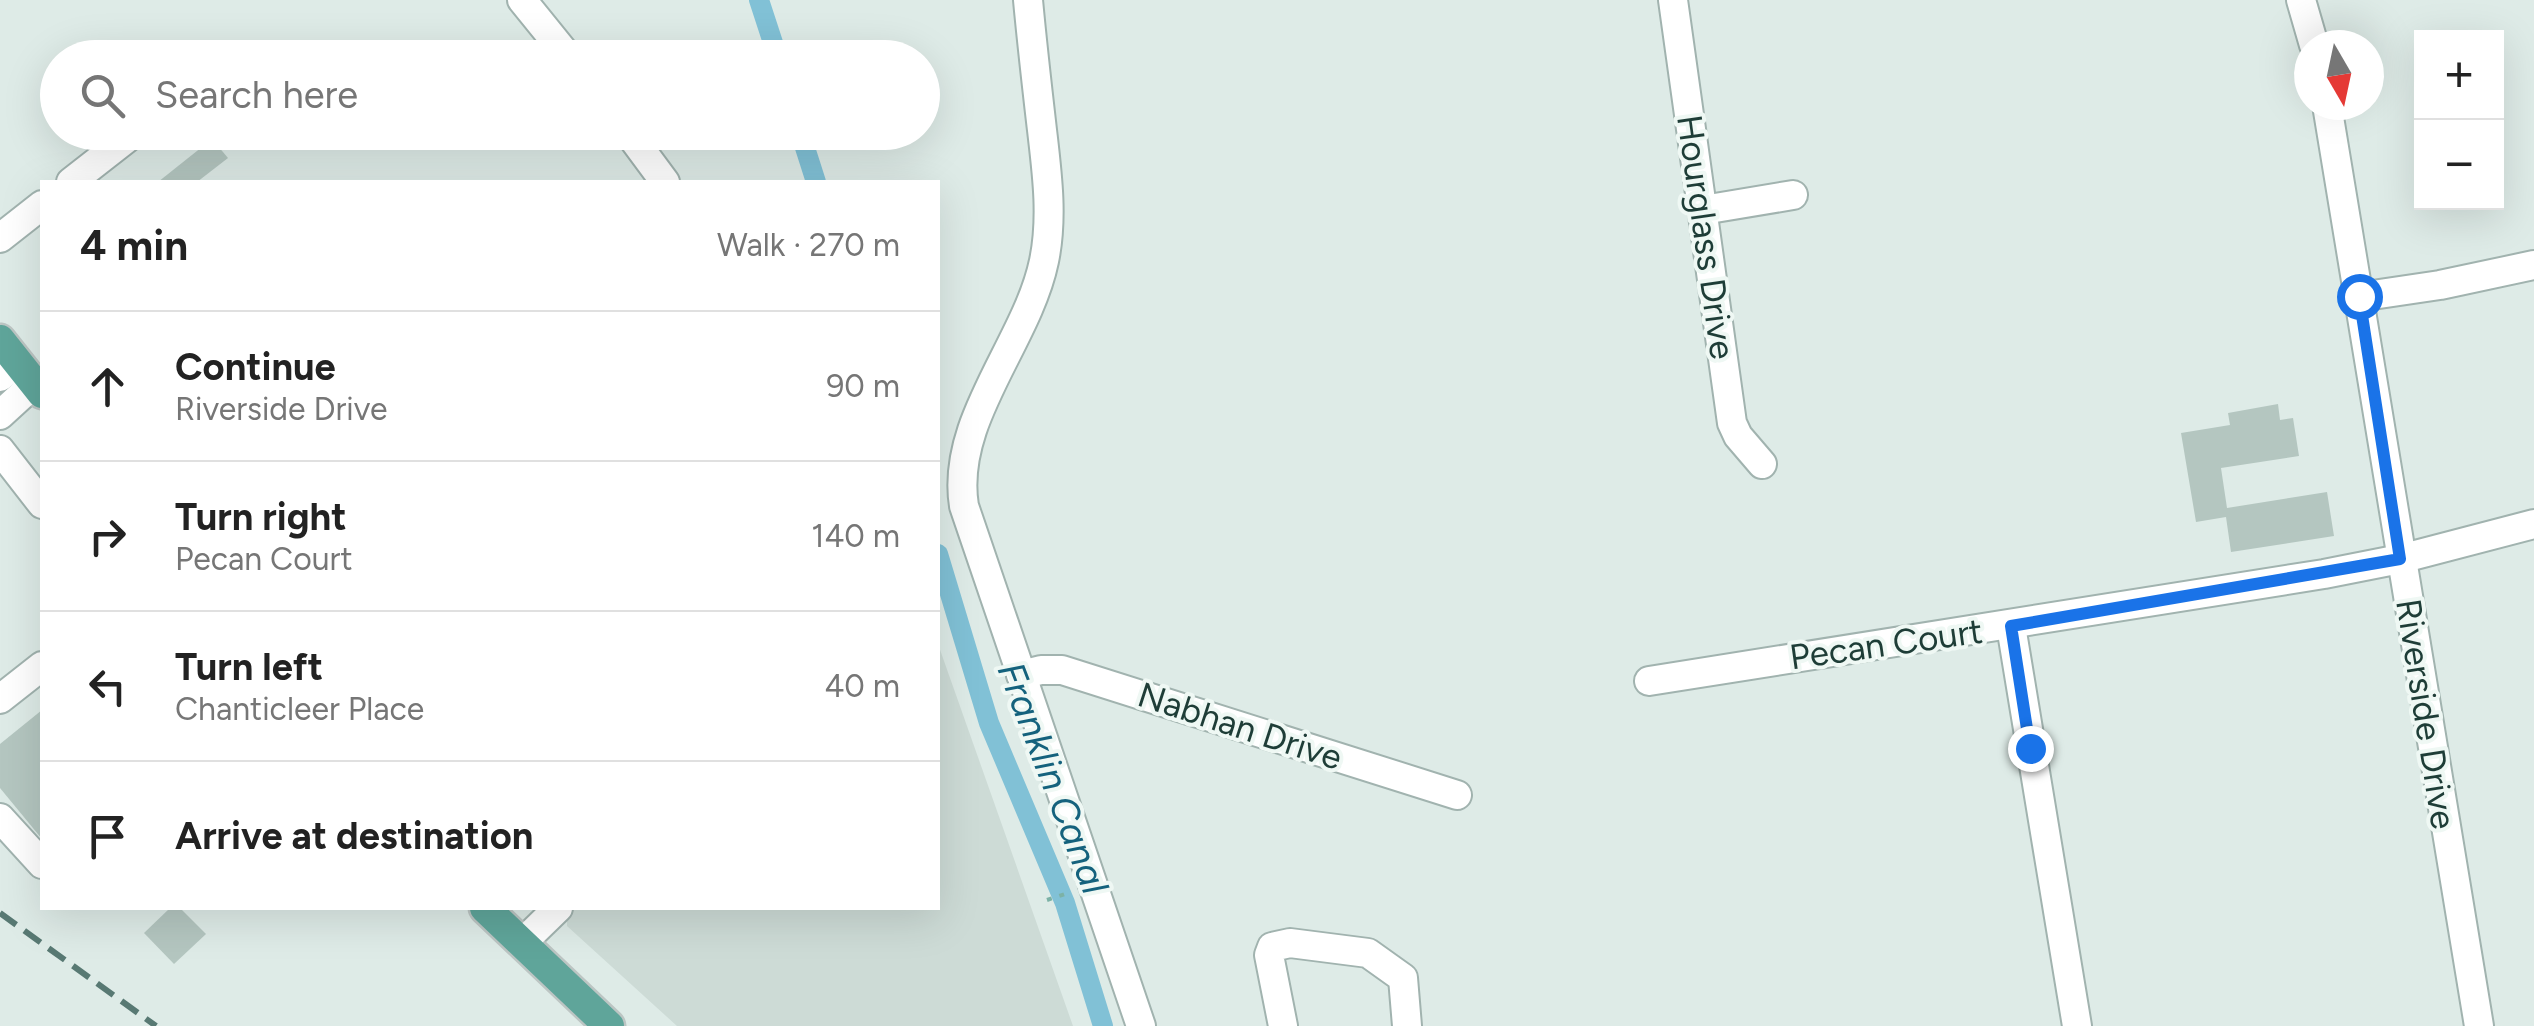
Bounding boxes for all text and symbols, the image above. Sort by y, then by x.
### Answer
north arrow [2294,30,2384,120]
map controls [2414,30,2504,210]
button: + [2414,30,2504,120]
search box [40,40,940,150]
icon: search [75,68,130,123]
text: Search here [155,72,358,118]
street label: Hourglass Drive [1668,112,1744,362]
button: − [2414,120,2504,210]
text: 4 min [80,220,188,271]
text: Walk · 270 m [717,226,900,264]
route start [2337,274,2383,320]
text: Continue [175,344,336,390]
icon: ahead [80,359,135,414]
text: 90 m [826,367,900,405]
text: Riverside Drive [175,390,387,428]
text: Turn right [175,494,347,540]
icon: right [80,509,135,564]
text: 140 m [811,517,900,555]
text: Pecan Court [175,540,352,578]
street label: Riverside Drive [2387,596,2465,832]
street label: Pecan Court [1787,610,1985,678]
text: Turn left [175,644,323,690]
water label: Franklin Canal [988,656,1119,901]
icon: left [80,659,135,714]
text: 40 m [824,667,900,705]
street label: Nabhan Drive [1133,673,1347,779]
text: Chanticleer Place [175,690,424,728]
route end [2008,726,2054,772]
icon: arrive [80,809,135,864]
text: Arrive at destination [175,813,533,859]

